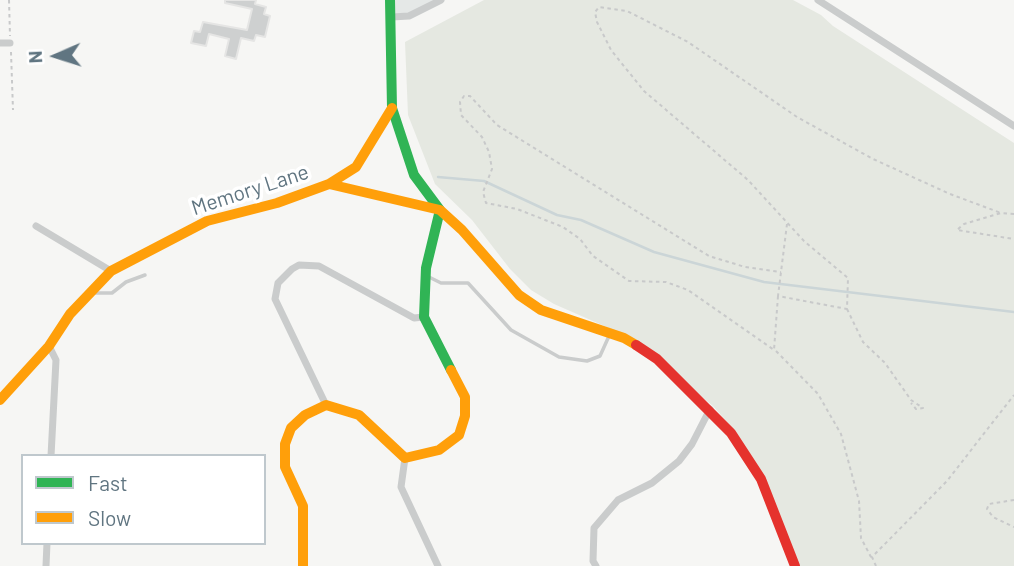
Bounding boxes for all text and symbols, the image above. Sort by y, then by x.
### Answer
north arrow [21,21,91,91]
text: N [23,50,46,64]
street label: Memory Lane [188,159,312,221]
legend [21,454,266,545]
text: Fast [88,470,128,495]
text: Slow [88,505,131,530]

